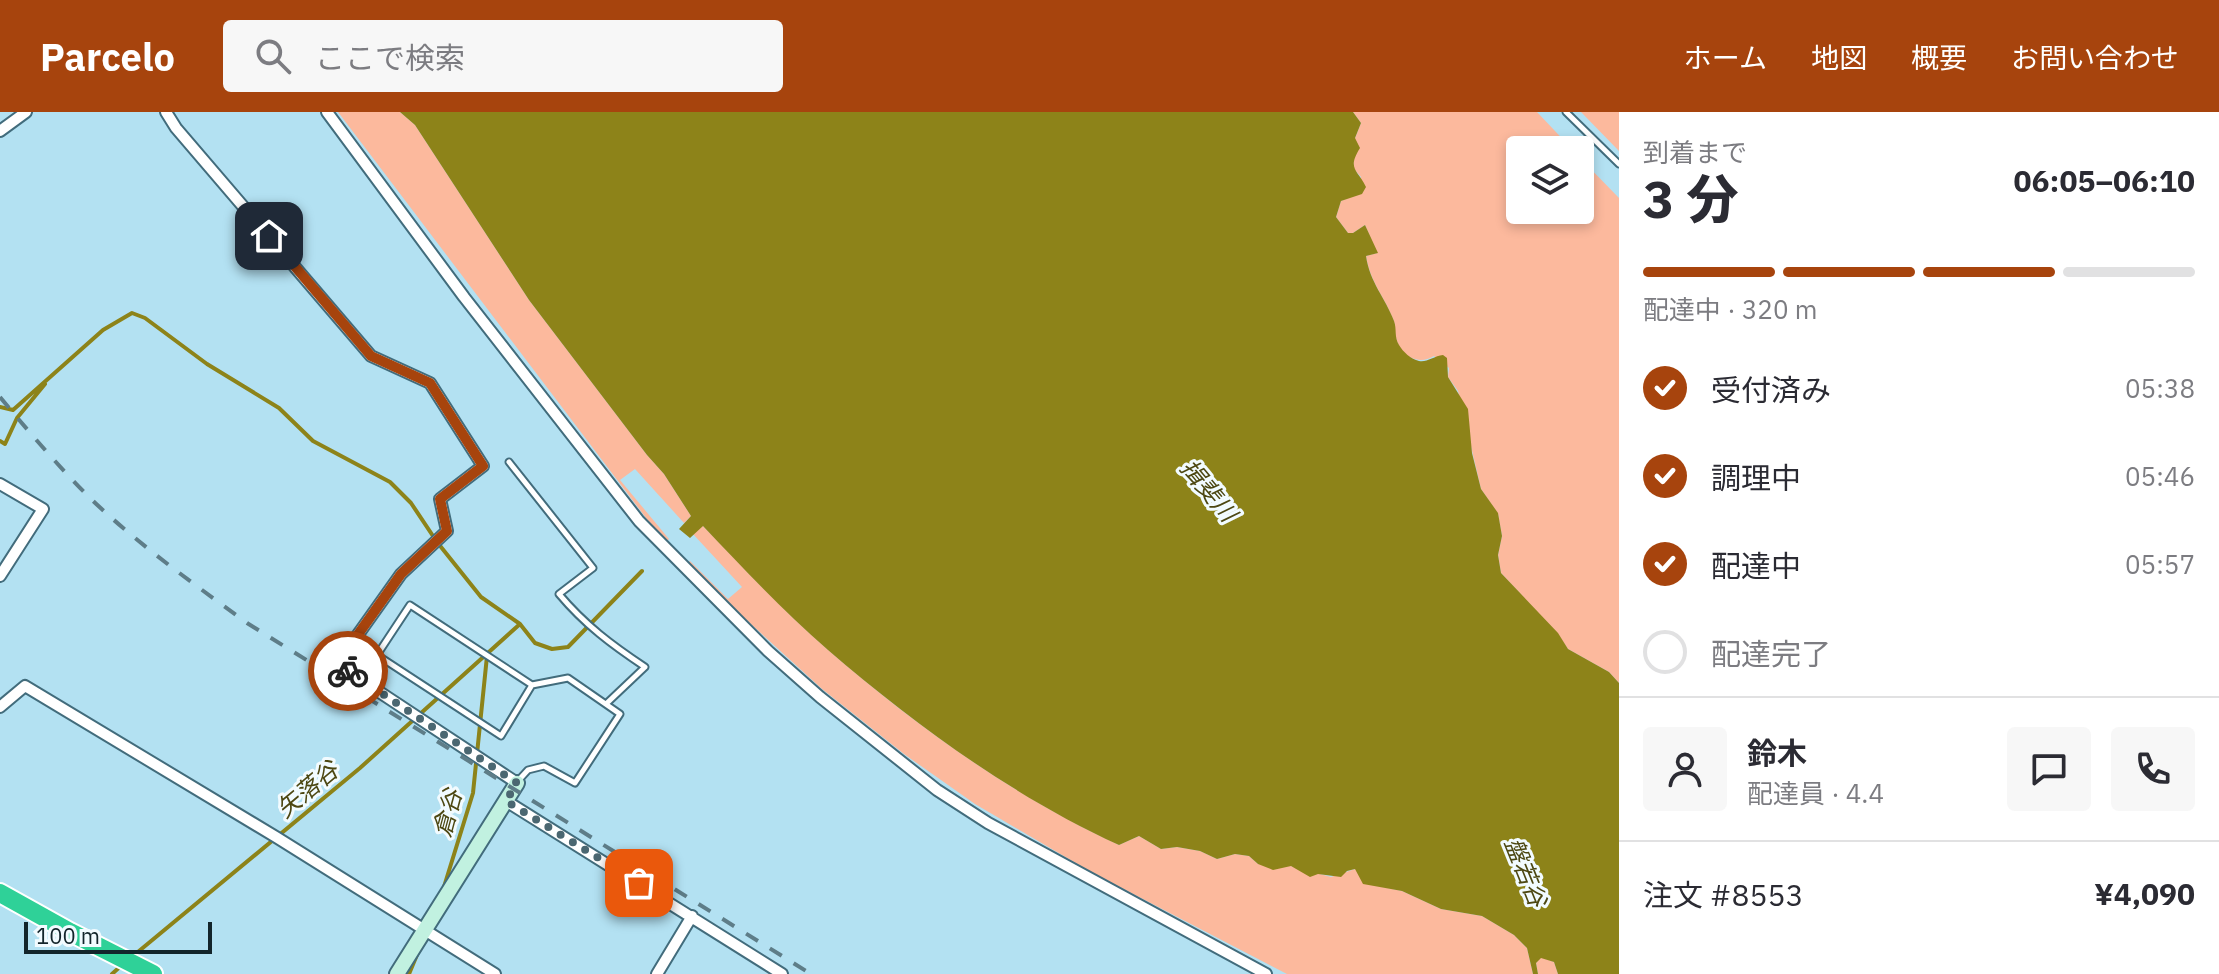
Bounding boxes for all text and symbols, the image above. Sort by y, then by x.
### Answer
search box [223,20,783,92]
text: Parcelo [40,32,175,81]
icon: search [251,34,295,78]
text: ここで検索 [315,38,465,77]
text: ホーム [1684,39,1767,76]
text: 地図 [1811,39,1867,76]
text: 概要 [1911,39,1967,76]
text: お問い合わせ [2011,39,2179,76]
text: 到着まで [1643,135,1747,169]
map controls [1506,136,1594,224]
button: layers [1506,136,1594,224]
text: 06:05–06:10 [2014,161,2195,200]
text: 3 分 [1643,165,1738,232]
pin [235,202,303,270]
icon: home [247,214,291,258]
text: 配達中 · 320 m [1643,292,1817,326]
icon: check [1643,366,1687,410]
text: 受付済み [1711,370,1831,409]
text: 05:38 [2125,371,2195,405]
water label: 揖斐川 [1174,452,1246,530]
icon: check [1643,454,1687,498]
text: 調理中 [1711,458,1801,497]
text: 05:46 [2125,459,2195,493]
icon: check [1643,542,1687,586]
text: 配達中 [1711,546,1801,585]
text: 05:57 [2125,547,2195,581]
courier [308,631,388,711]
text: 配達完了 [1711,634,1831,673]
icon: bike [326,649,370,693]
button: person [1643,727,1727,811]
button: chat [2007,727,2091,811]
button: phone [2111,727,2195,811]
text: 鈴木 [1747,733,1807,772]
water label: 矢落谷 [269,752,346,824]
text: 配達員 · 4.4 [1747,776,1884,810]
water label: 倉谷 [425,784,469,840]
water label: 盤若谷 [1498,833,1555,913]
pin [605,849,673,917]
icon: bag [617,861,661,905]
text: ¥4,090 [2094,874,2195,913]
text: 注文 #8553 [1643,875,1803,914]
scale bar [24,918,212,954]
text: 100 m [36,921,100,950]

